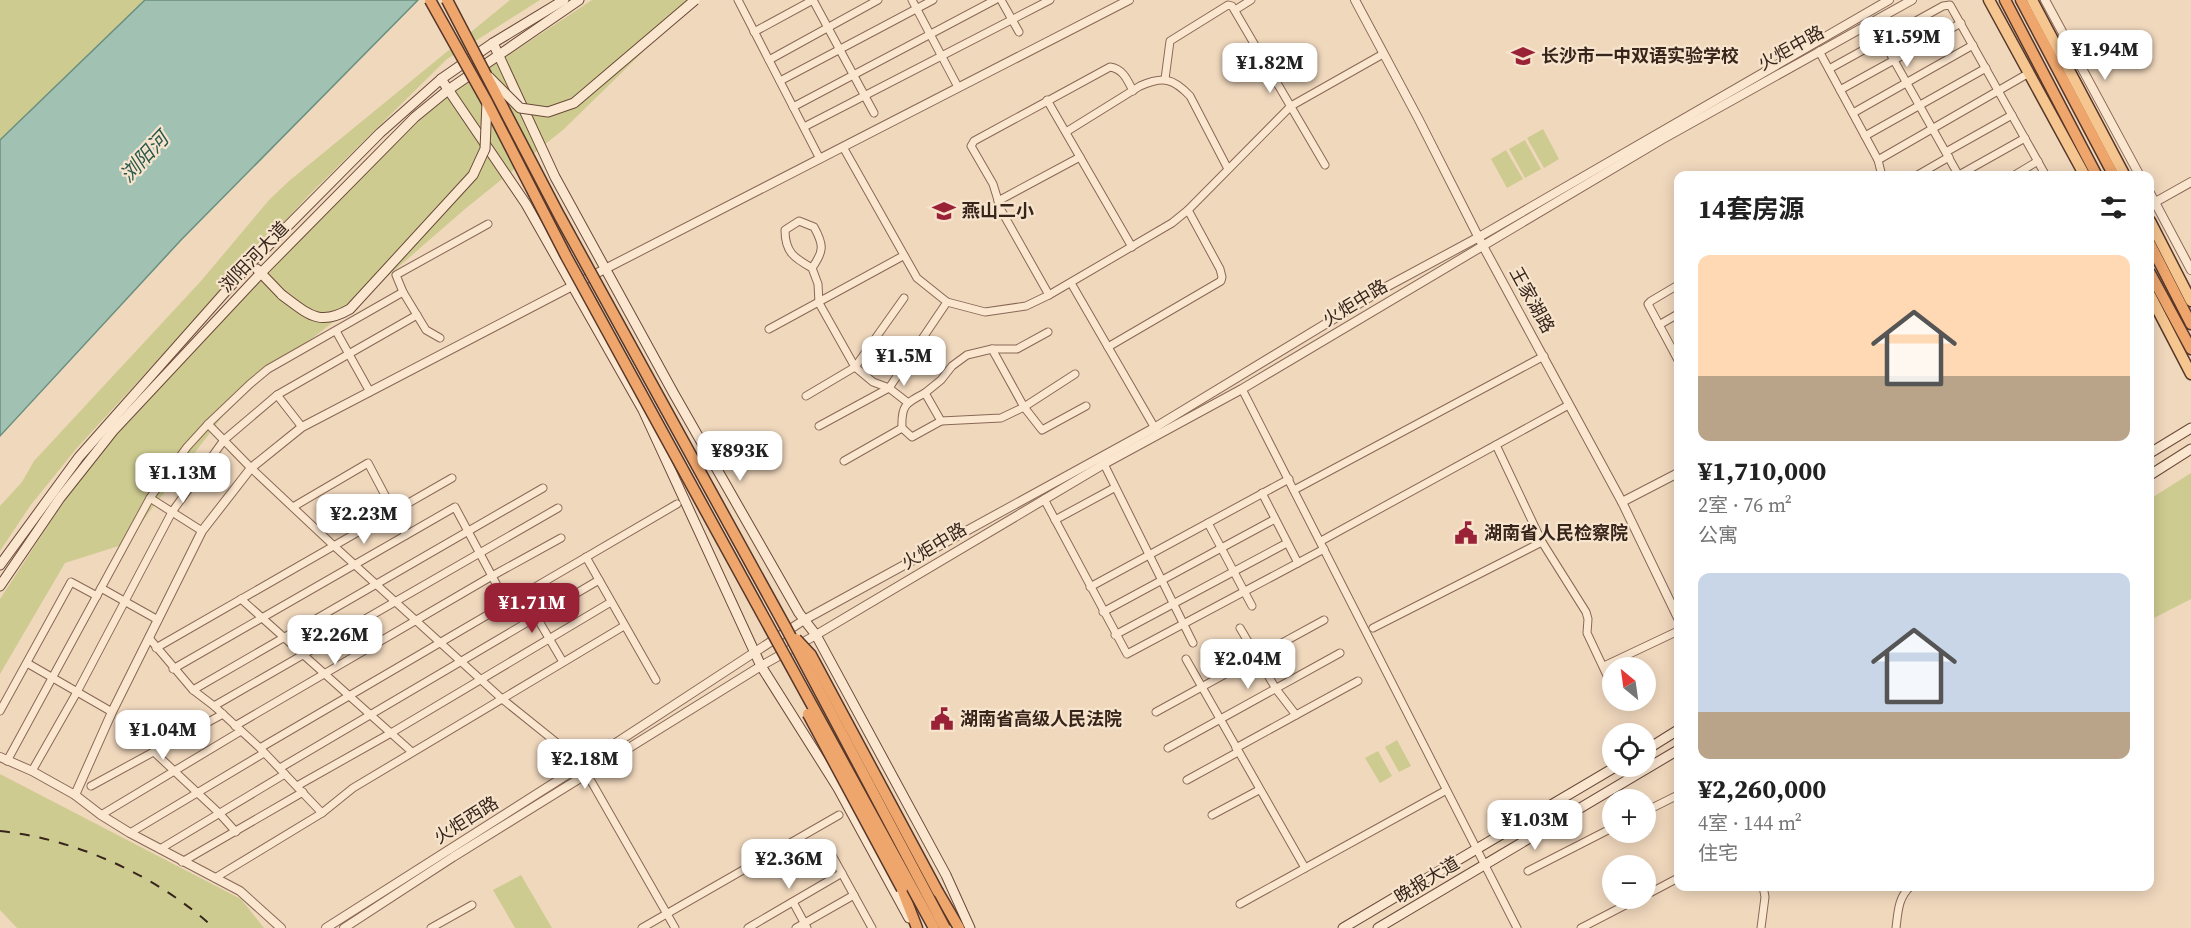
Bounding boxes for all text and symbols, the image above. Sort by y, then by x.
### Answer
pin: ¥1.59M [1858,17,1956,68]
street label: 火炬中路 [1753,19,1828,76]
text: ¥1.59M [1873,22,1941,50]
pin: ¥1.94M [2056,30,2154,81]
text: ¥1.94M [2071,35,2139,63]
pin: ¥1.82M [1221,43,1319,94]
school or university icon: 长沙市一中双语实验学校 [1510,43,1536,69]
place label: 长沙市一中双语实验学校 [1541,43,1739,68]
text: ¥1.82M [1236,48,1304,76]
water label: 浏阳河 [113,123,177,188]
text: 14套房源 [1698,191,1804,227]
icon: filters [2097,191,2130,224]
school or university icon: 燕山二小 [931,198,957,224]
place label: 燕山二小 [962,198,1034,223]
street label: 浏阳河大道 [213,216,294,298]
street label: 王家湖路 [1504,262,1561,337]
street label: 火炬中路 [1317,273,1392,332]
icon: home [1860,294,1968,402]
pin: ¥1.5M [862,336,946,387]
text: ¥1.5M [876,341,932,369]
pin: ¥893K [698,431,782,482]
text: ¥893K [711,436,769,464]
pin: ¥1.13M [134,453,232,504]
text: ¥1,710,000 [1698,453,1826,489]
text: ¥1.13M [149,458,217,486]
text: 2室 · 76 m² [1698,491,1792,519]
pin: ¥2.23M [315,494,413,545]
text: ¥2.23M [330,499,398,527]
street label: 火炬中路 [896,516,971,575]
public building icon: 湖南省人民检察院 [1453,520,1479,546]
place label: 湖南省人民检察院 [1484,520,1628,545]
text: 公寓 [1698,521,1738,549]
pin: ¥1.71M [483,583,581,634]
text: ¥1.71M [498,588,566,616]
icon: home [1860,612,1968,720]
pin: ¥2.26M [286,615,384,666]
text: ¥2.26M [301,620,369,648]
pin: ¥2.04M [1199,639,1297,690]
text: ¥2.04M [1214,644,1282,672]
north arrow [1602,657,1656,711]
map controls [1602,657,1656,909]
public building icon: 湖南省高级人民法院 [929,706,955,732]
place label: 湖南省高级人民法院 [960,706,1122,731]
pin: ¥1.04M [114,710,212,761]
text: ¥1.04M [129,715,197,743]
button: locate [1602,723,1656,777]
pin: ¥2.18M [536,739,634,790]
text: ¥2.18M [551,744,619,772]
text: ¥2,260,000 [1698,771,1826,807]
button: + [1602,789,1656,843]
street label: 火炬西路 [429,790,503,849]
pin: ¥1.03M [1486,800,1584,851]
text: ¥1.03M [1501,805,1569,833]
text: 4室 · 144 m² [1698,809,1802,837]
pin: ¥2.36M [740,839,838,890]
text: 住宅 [1698,839,1738,867]
text: ¥2.36M [755,844,823,872]
street label: 晚报大道 [1389,850,1464,909]
button: − [1602,855,1656,909]

